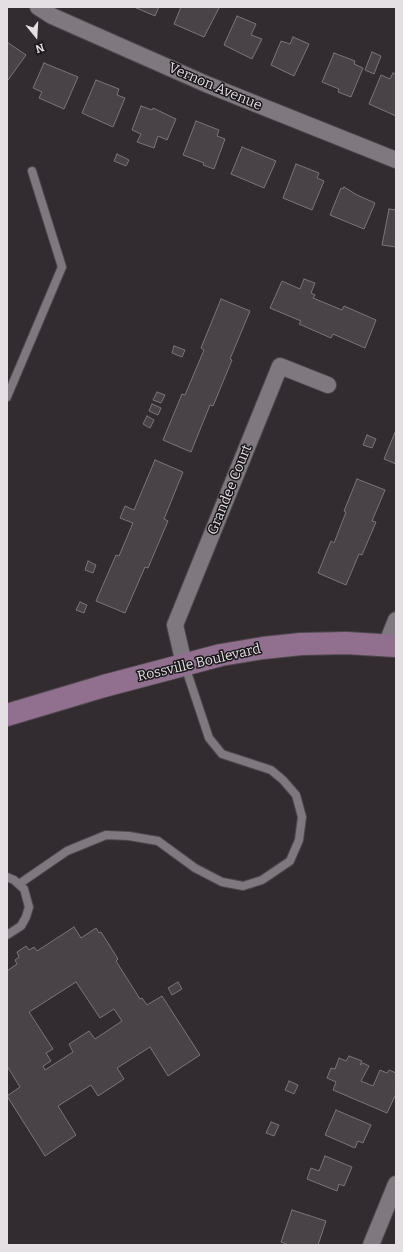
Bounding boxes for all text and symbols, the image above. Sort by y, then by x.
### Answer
north arrow [16,16,56,56]
text: N [34,40,46,55]
street label: Vernon Avenue [166,60,264,114]
street label: Grandee Court [204,443,256,537]
street label: Rossville Boulevard [136,641,262,685]

